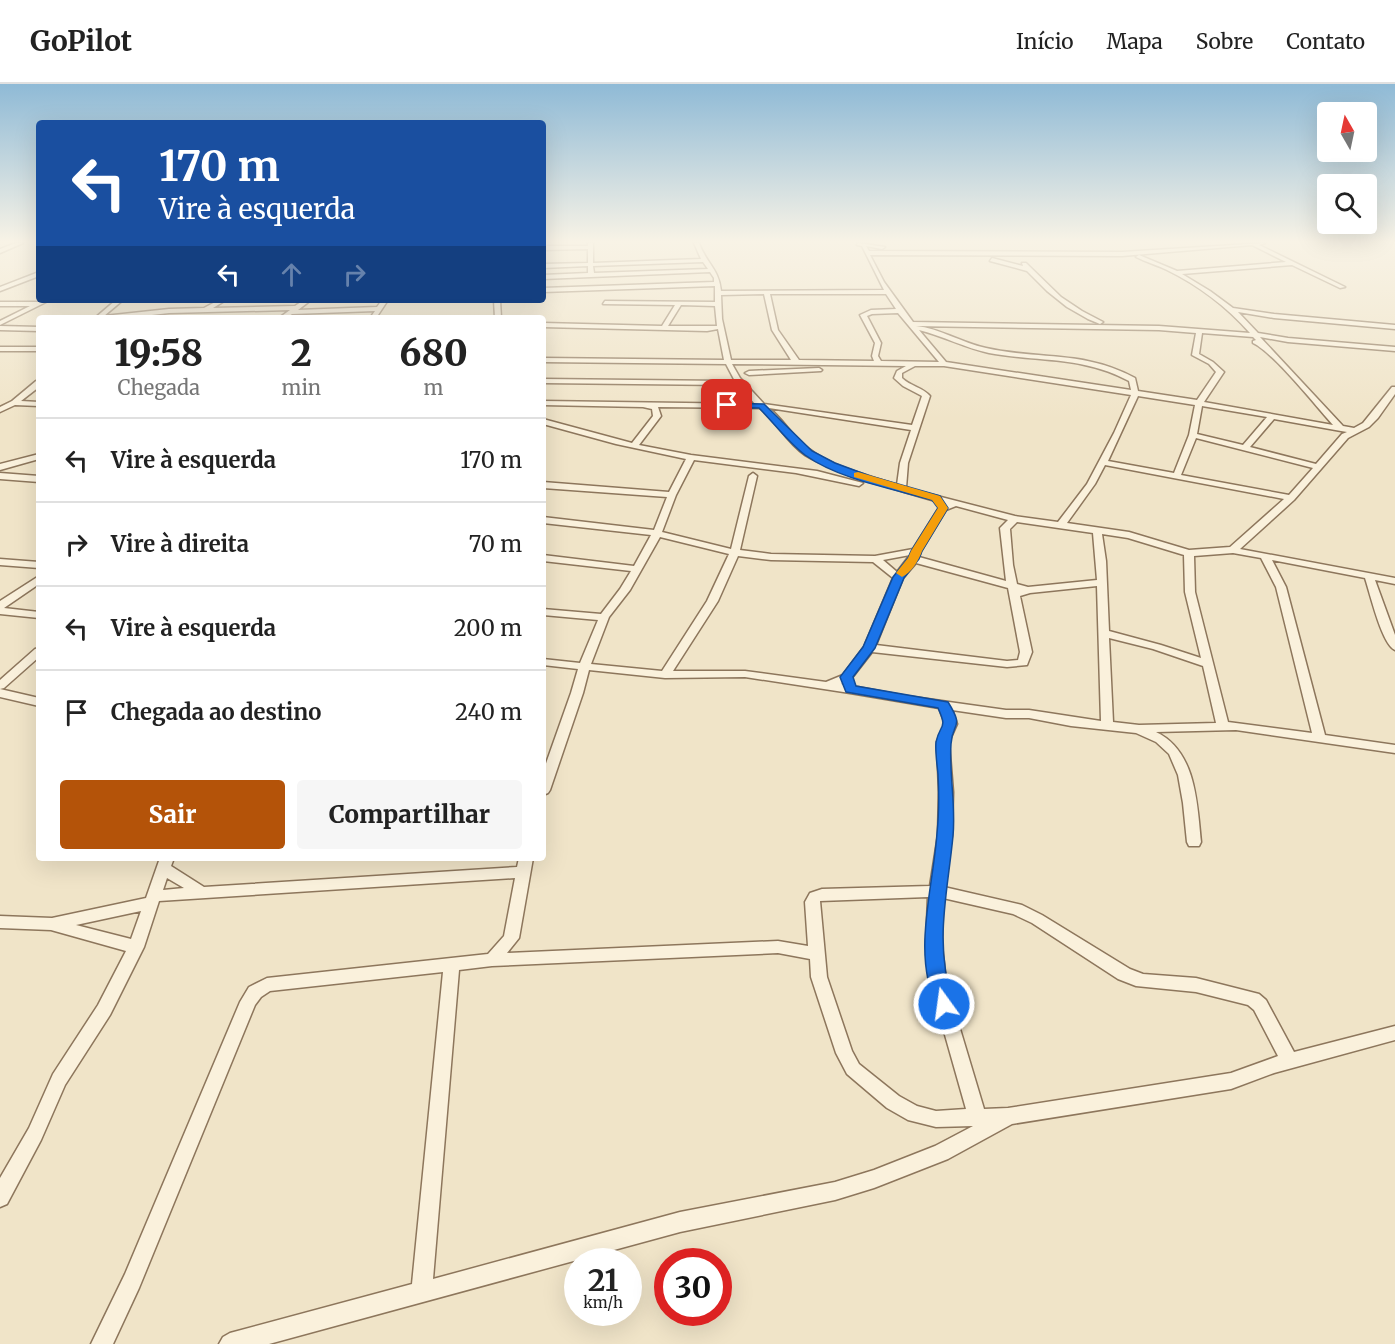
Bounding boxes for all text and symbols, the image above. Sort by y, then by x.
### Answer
text: GoPilot [30,23,132,59]
text: Início [1016,28,1074,55]
text: Mapa [1107,28,1163,55]
text: Sobre [1196,28,1253,55]
text: Contato [1286,28,1365,55]
north arrow [1317,102,1377,162]
map controls [1317,102,1377,234]
text: 170 m [159,140,280,192]
icon: left [60,144,138,222]
button: search [1317,174,1377,234]
text: Vire à esquerda [159,192,355,226]
icon: left [212,258,245,291]
icon: ahead [275,258,308,291]
icon: right [338,258,371,291]
text: 19:58 [114,331,203,376]
text: 2 [291,331,312,376]
text: 680 [399,331,468,376]
text: Chegada [117,375,200,400]
text: min [282,375,321,400]
text: m [424,375,443,400]
pin [701,379,752,430]
icon: arrive [710,388,743,421]
icon: left [60,444,93,477]
text: Vire à esquerda [111,446,276,474]
text: 170 m [460,446,522,474]
icon: right [60,528,93,561]
text: Vire à direita [111,530,249,558]
text: 70 m [469,530,522,558]
icon: left [60,612,93,645]
text: Vire à esquerda [111,614,276,642]
text: 200 m [454,614,522,642]
icon: arrive [60,696,93,729]
text: Chegada ao destino [111,698,321,726]
text: 240 m [455,698,522,726]
button: Sair [60,780,285,849]
button: Compartilhar [297,780,522,849]
position arrow [912,972,976,1036]
speed limit sign: 30 [654,1248,732,1326]
text: 21 [588,1261,618,1299]
text: km/h [583,1293,623,1312]

